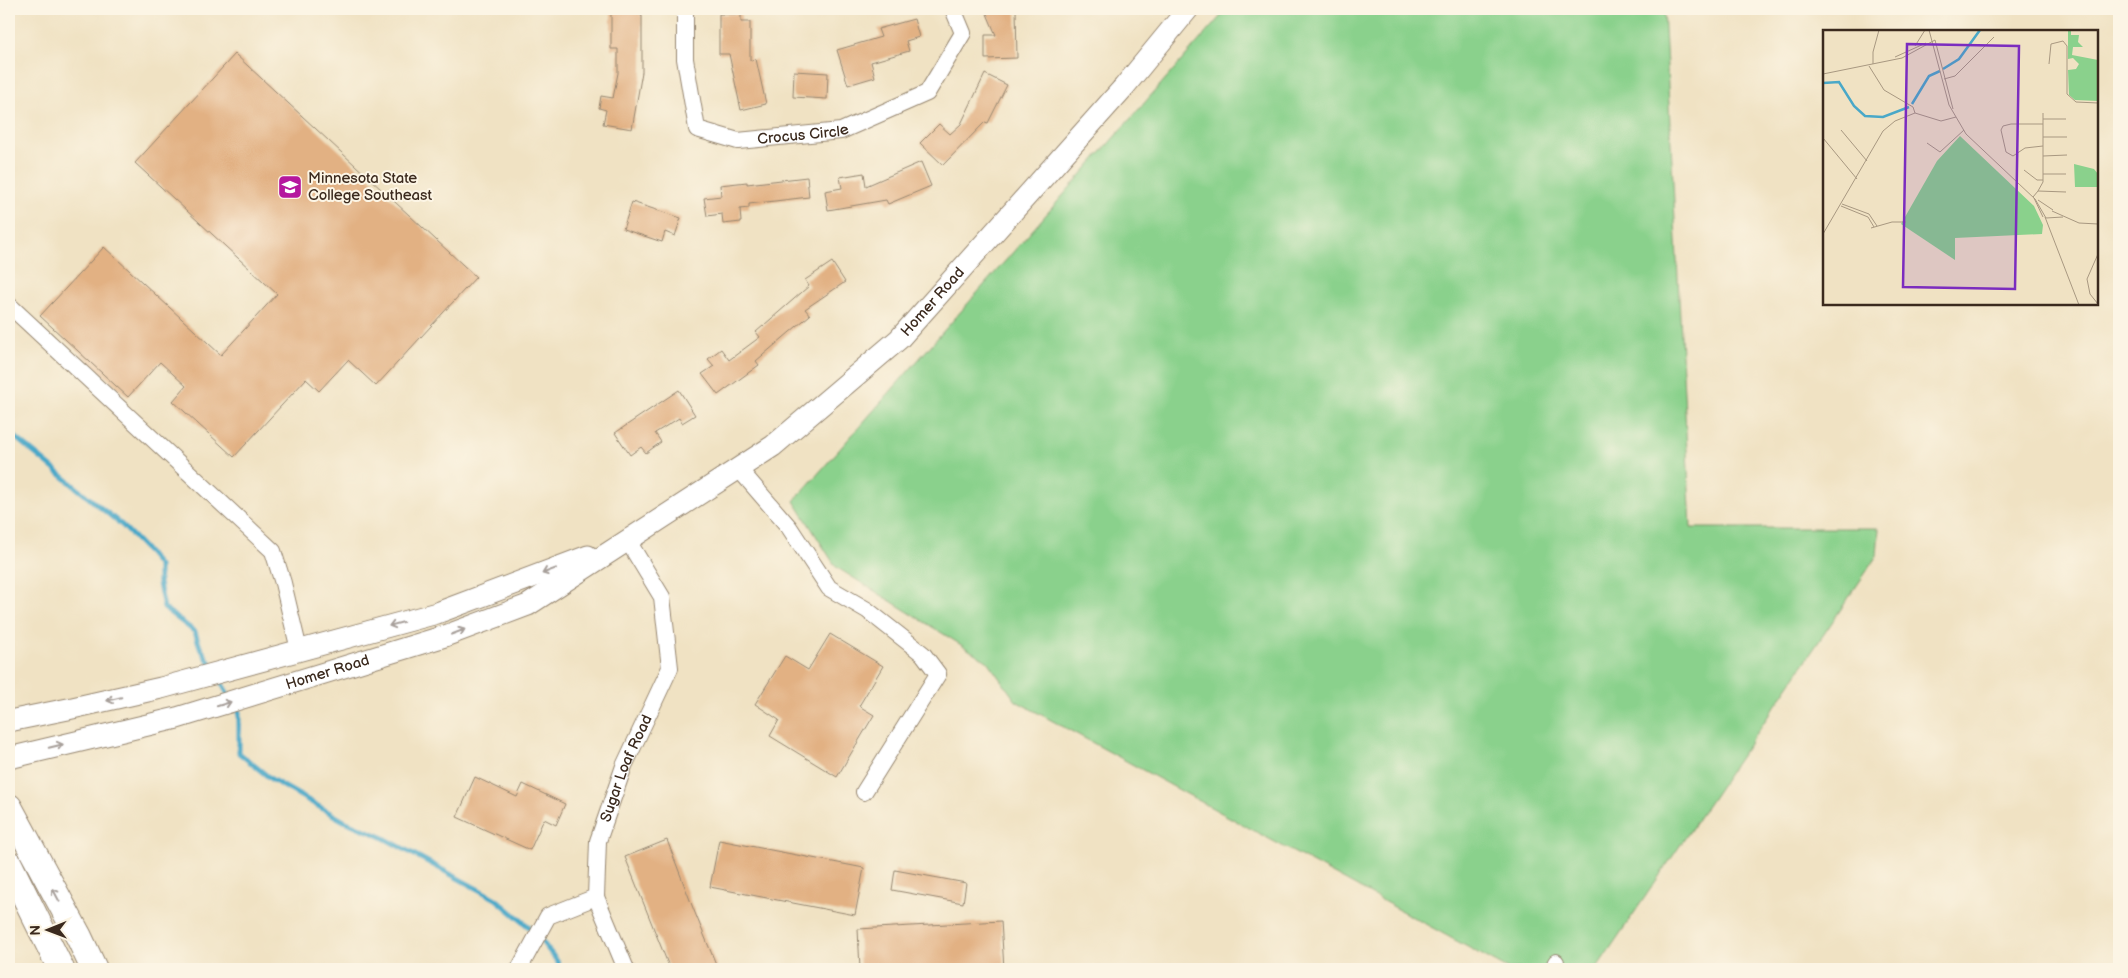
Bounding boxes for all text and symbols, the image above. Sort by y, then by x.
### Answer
inset map [1823,30,2098,305]
street label: Crocus Circle [756,119,852,149]
place label: Minnesota State College Southeast [308,169,433,205]
school or university icon: Minnesota State College Southeast [277,174,303,200]
street label: Homer Road [896,263,968,340]
one-way arrow [542,567,557,576]
one-way arrow [388,620,404,630]
one-way arrow [450,626,465,636]
street label: Homer Road [283,650,372,694]
one-way arrow [106,695,122,704]
one-way arrow [216,698,232,708]
street label: Sugar Loaf Road [596,712,656,825]
one-way arrow [48,741,64,751]
one-way arrow [51,887,61,902]
north arrow [22,906,72,956]
text: N [27,925,44,936]

